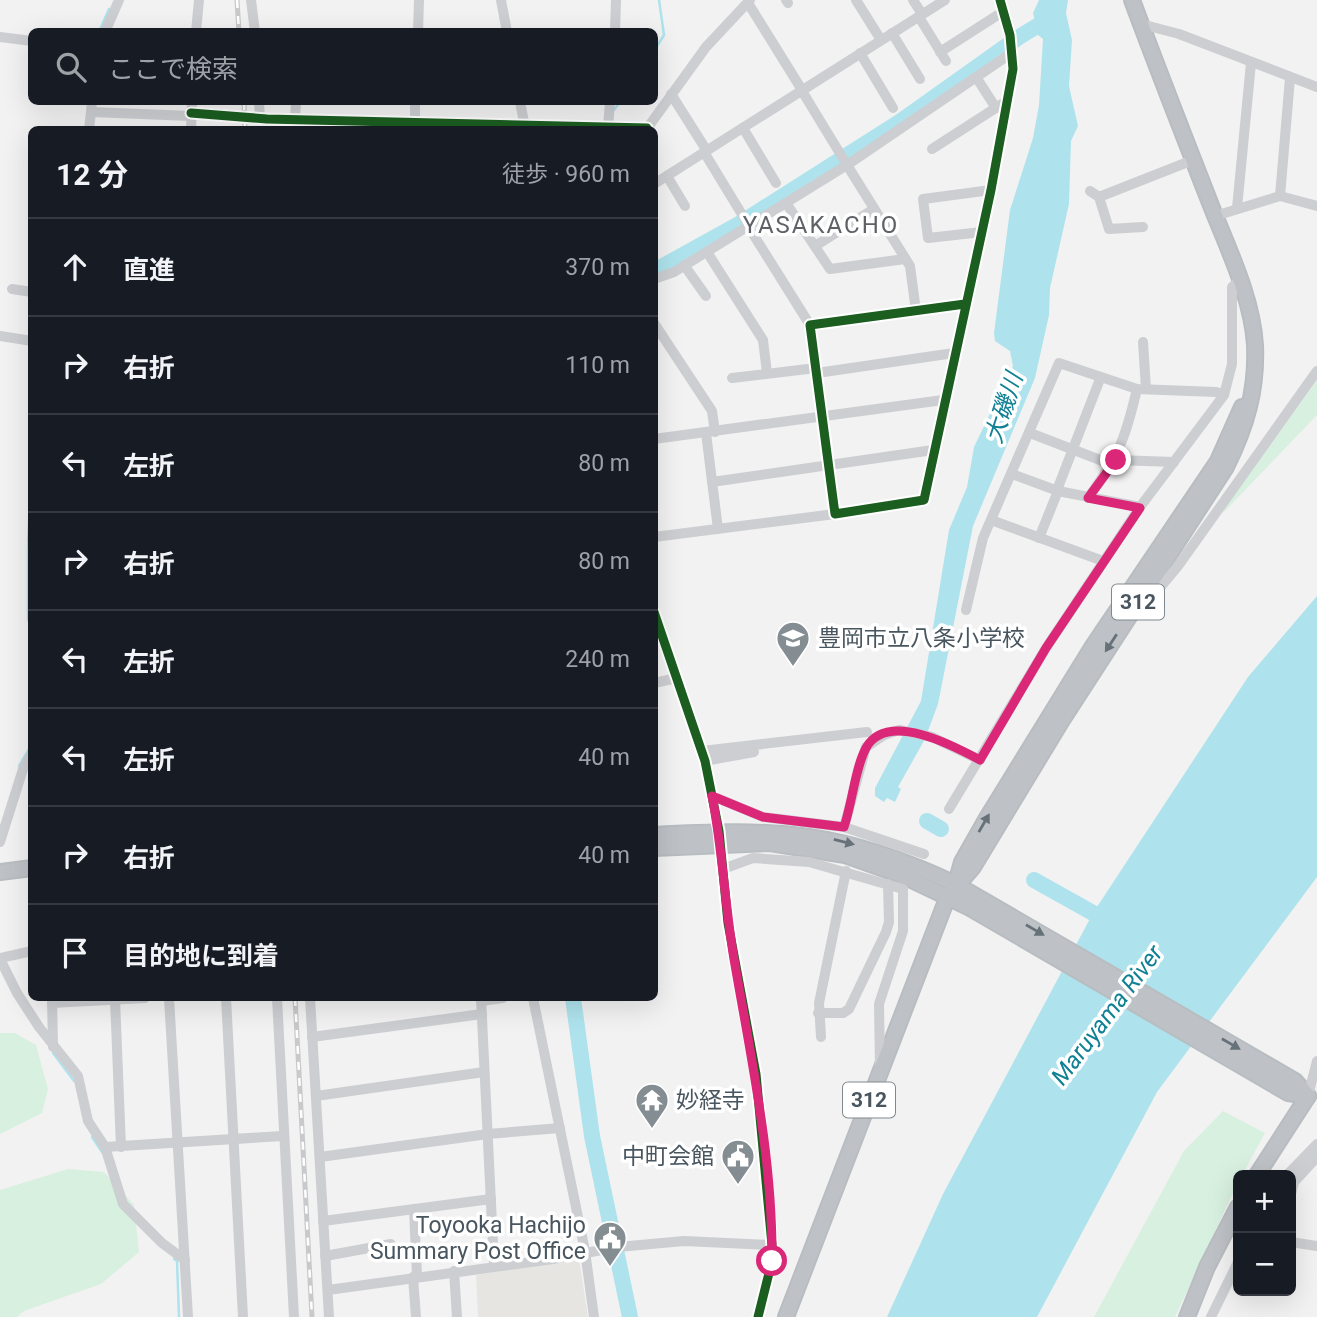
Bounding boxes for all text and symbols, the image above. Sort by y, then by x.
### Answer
search box [28,28,658,105]
icon: search [52,48,90,86]
text: ここで検索 [108,54,238,84]
text: 12 分 [56,157,128,192]
text: 徒歩 · 960 m [502,161,630,188]
district label: YASAKACHO [743,211,899,239]
icon: ahead [56,248,94,286]
text: 370 m [565,254,630,281]
text: 直進 [123,255,175,285]
icon: right [56,346,94,384]
text: 110 m [565,352,630,379]
text: 右折 [123,353,175,383]
water label: 大磯川 [980,367,1029,447]
icon: left [56,444,94,482]
route end [1100,444,1131,475]
text: 80 m [578,450,630,477]
text: 左折 [123,451,175,481]
icon: right [56,542,94,580]
text: 80 m [578,548,630,575]
text: 右折 [123,549,175,579]
road number: 312 [1112,584,1164,620]
school or university icon: 豊岡市立八条小学校 [774,619,812,668]
place label: 豊岡市立八条小学校 [818,625,1025,652]
one-way arrow [1104,634,1117,653]
icon: left [56,640,94,678]
text: 240 m [565,646,630,673]
text: 左折 [123,647,175,677]
icon: left [56,738,94,776]
text: 40 m [578,744,630,771]
text: 左折 [123,745,175,775]
one-way arrow [978,813,991,832]
icon: right [56,836,94,874]
one-way arrow [833,837,855,848]
text: 40 m [578,842,630,869]
text: 右折 [123,843,175,873]
one-way arrow [1025,924,1044,936]
icon: arrive [56,934,94,972]
water label: Maruyama River [1045,939,1169,1090]
text: 目的地に到着 [123,941,279,971]
one-way arrow [1222,1038,1241,1050]
temple icon: 妙経寺 [633,1081,671,1130]
road number: 312 [843,1082,895,1118]
place label: 妙経寺 [676,1087,745,1114]
public building icon: 中町会館 [719,1137,757,1186]
place label: 中町会館 [622,1143,714,1170]
map controls [1233,1170,1296,1296]
button: + [1233,1170,1296,1233]
place label: Toyooka Hachijo Summary Post Office [370,1212,586,1265]
public building icon: Toyooka Hachijo Summary Post Office [591,1219,629,1268]
button: − [1233,1233,1296,1296]
route start [756,1245,787,1276]

